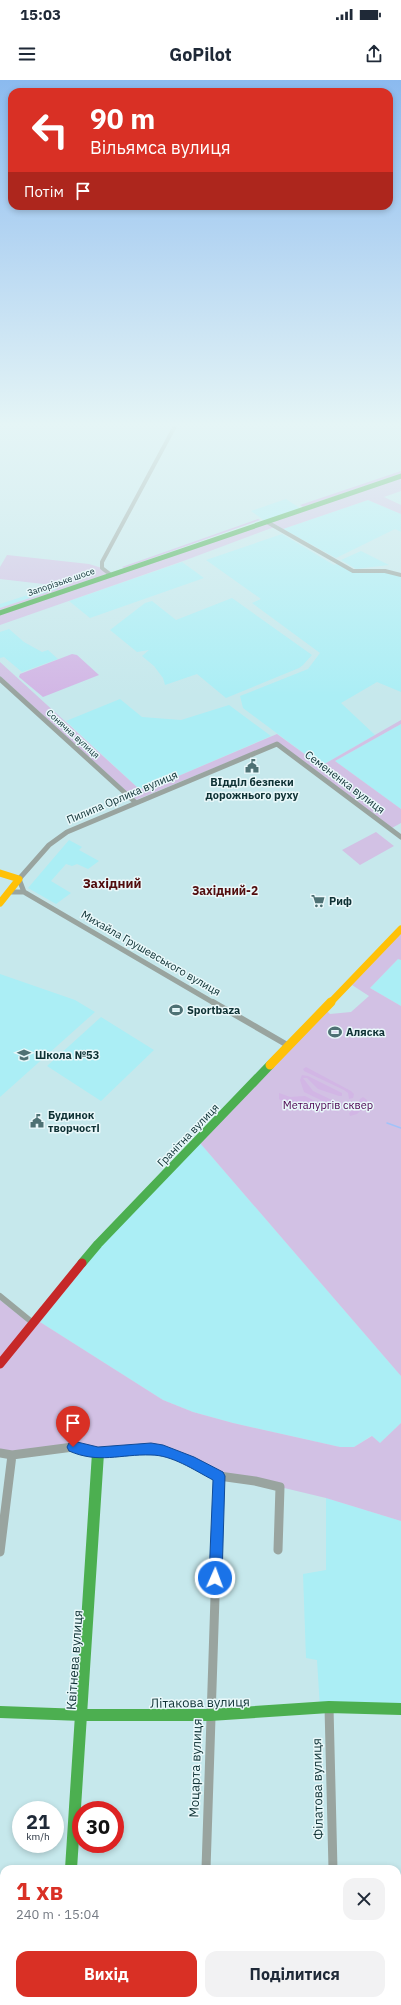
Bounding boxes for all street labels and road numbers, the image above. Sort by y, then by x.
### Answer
street label: Запорізьке шосе [26,565,96,598]
street label: Сонячна вулиця [44,707,102,760]
street label: Семененка вулиця [302,747,388,817]
street label: Пилипа Орлика вулиця [64,767,180,827]
street label: Михайла Грушевського вулиця [79,907,223,999]
street label: Гранітна вулиця [154,1100,222,1170]
street label: Квітнева вулиця [63,1609,86,1711]
street label: Літакова вулиця [150,1693,250,1712]
street label: Моцарта вулиця [185,1718,206,1818]
street label: Філатова вулиця [308,1738,327,1840]

